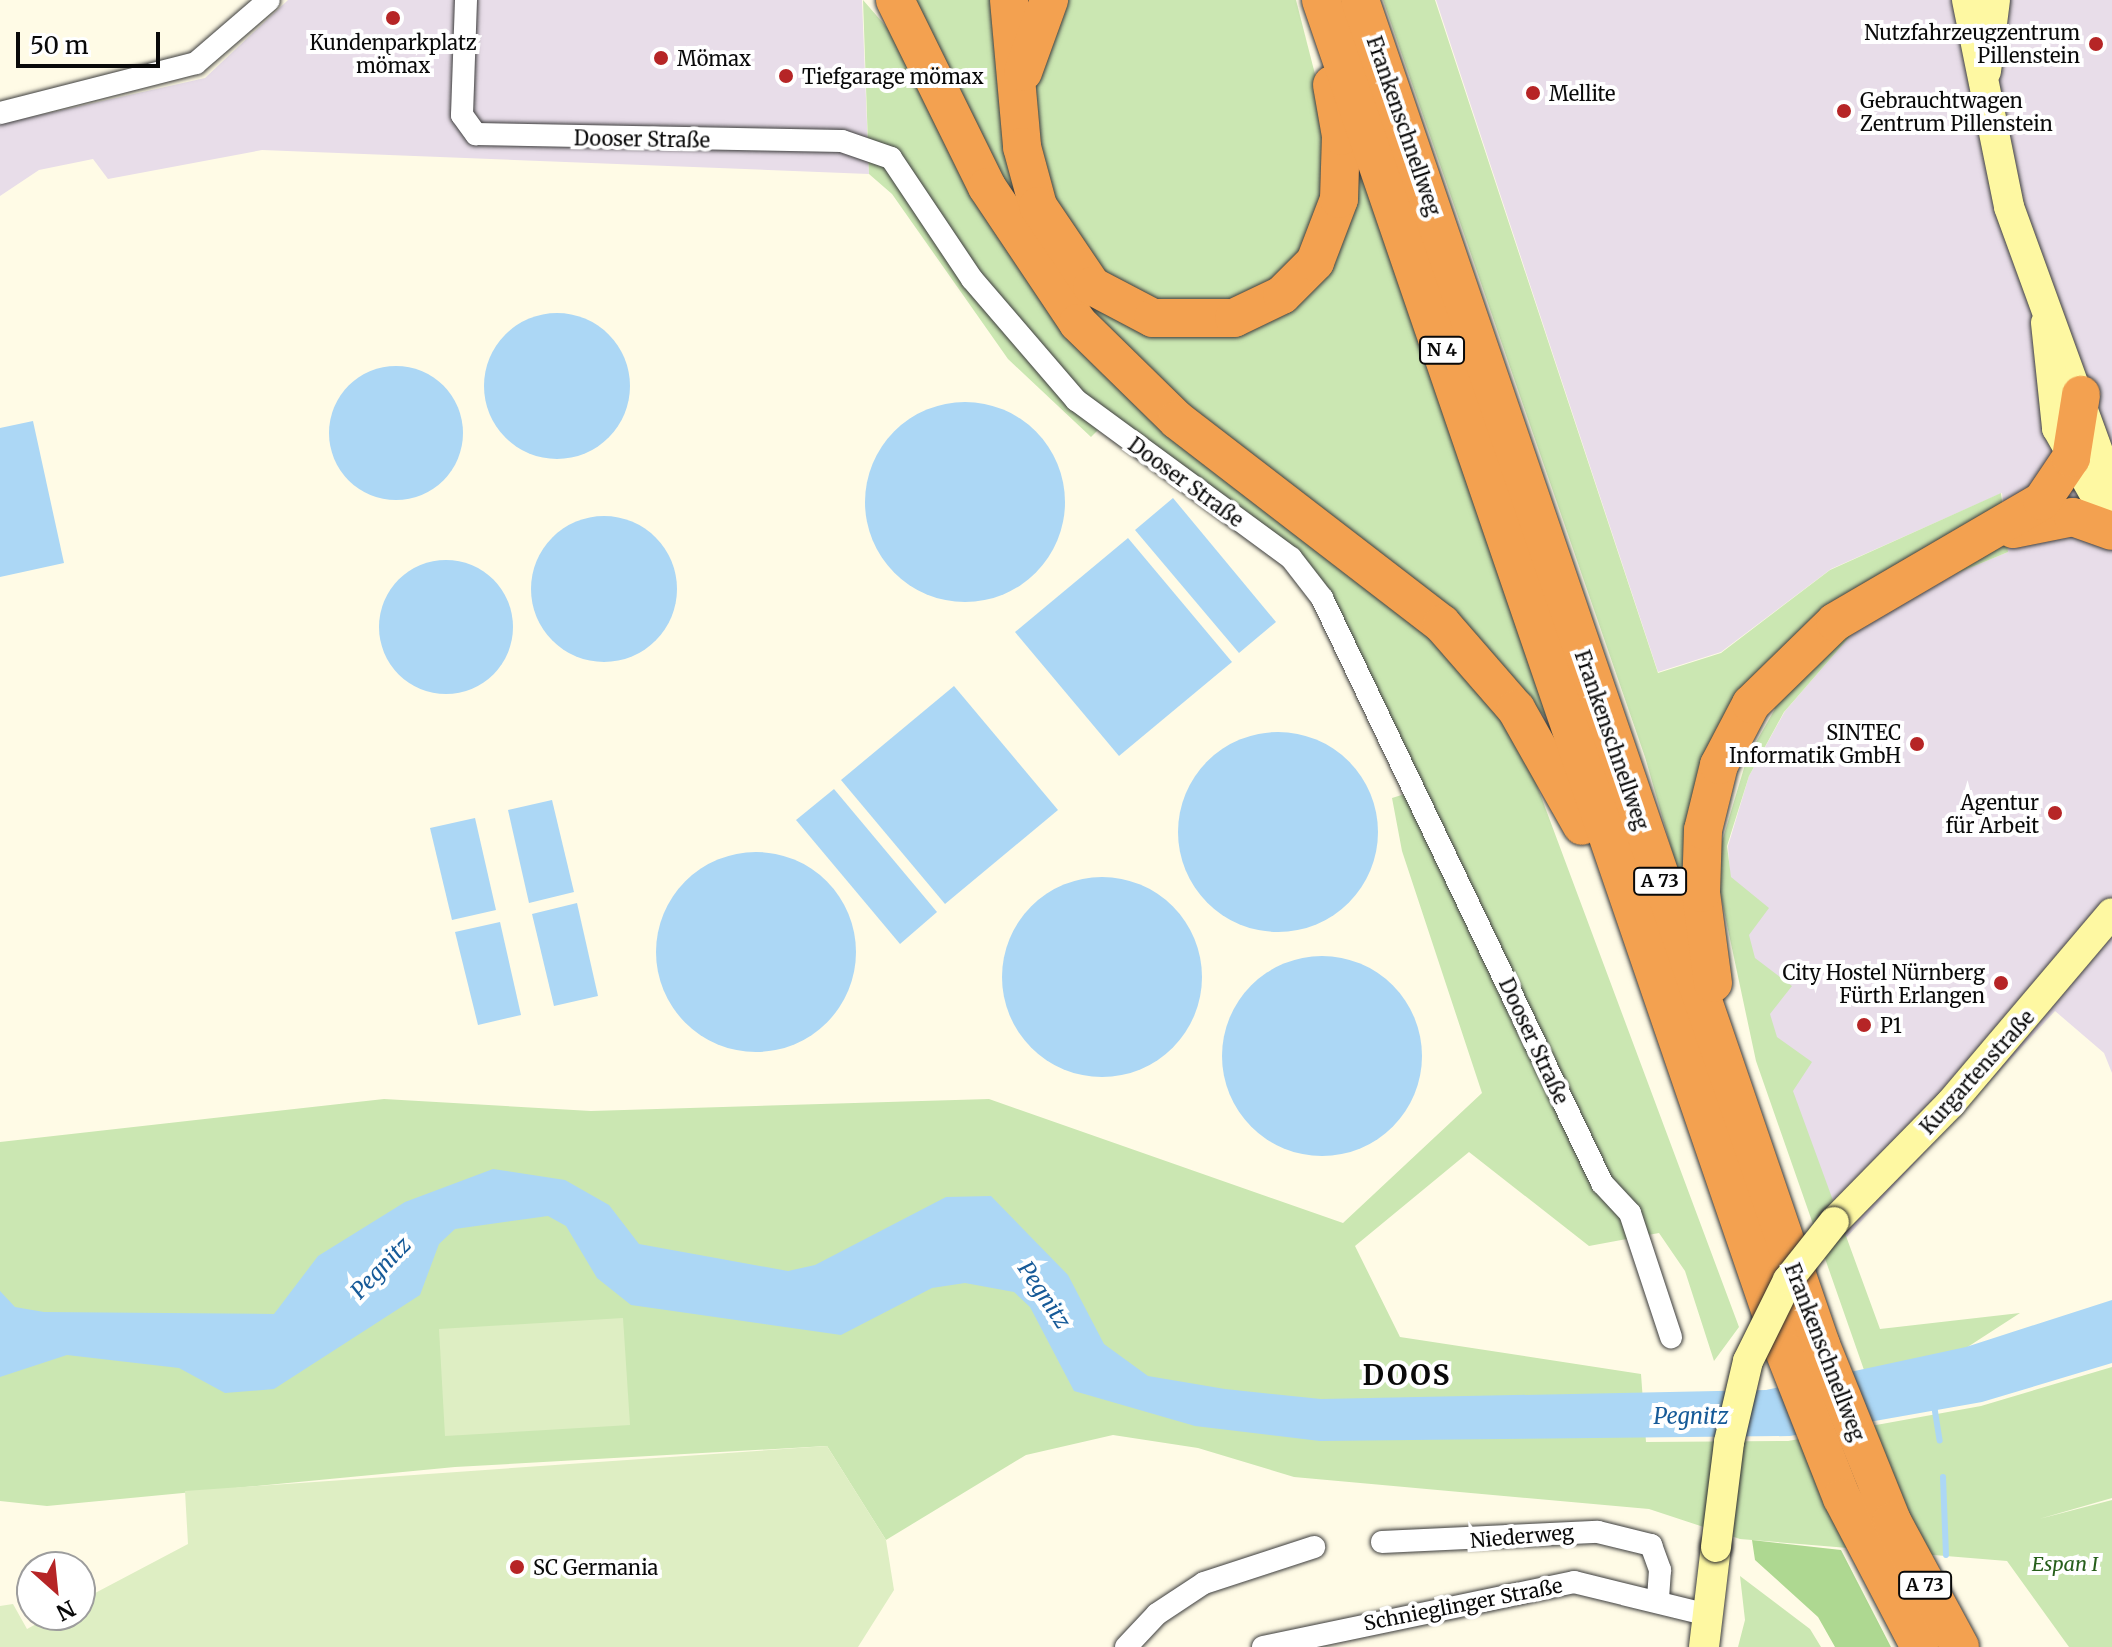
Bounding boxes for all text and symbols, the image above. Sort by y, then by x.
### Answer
marker: Kundenparkplatz mömax [384,9,402,27]
scale bar [20,16,164,66]
place label: Nutzfahrzeugzentrum Pillenstein [1864,20,2080,67]
text: 50 m [30,30,89,61]
place label: Kundenparkplatz mömax [309,30,477,77]
street label: Frankenschnellweg [1362,33,1446,219]
marker: Nutzfahrzeugzentrum Pillenstein [2087,35,2105,53]
place label: Mömax [677,46,751,70]
marker: Mömax [652,49,670,67]
place label: Tiefgarage mömax [802,64,984,88]
marker: Tiefgarage mömax [777,67,795,85]
place label: Mellite [1549,81,1615,105]
marker: Mellite [1524,84,1542,102]
place label: Gebrauchtwagen Zentrum Pillenstein [1860,88,2053,135]
marker: Gebrauchtwagen Zentrum Pillenstein [1835,102,1853,120]
street label: Dooser Straße [574,126,710,152]
road number: N 4 [1418,336,1466,364]
street label: Dooser Straße [1124,432,1248,532]
street label: Frankenschnellweg [1570,647,1654,833]
place label: SINTEC Informatik GmbH [1729,720,1901,767]
marker: SINTEC Informatik GmbH [1908,735,1926,753]
place label: Agentur für Arbeit [1945,790,2039,837]
marker: Agentur für Arbeit [2046,804,2064,822]
road number: A 73 [1632,867,1688,895]
place label: City Hostel Nürnberg Fürth Erlangen [1782,960,1985,1007]
street label: Dooser Straße [1494,974,1574,1108]
marker: City Hostel Nürnberg Fürth Erlangen [1992,974,2010,992]
street label: Kurgartenstraße [1915,1005,2039,1139]
place label: P1 [1880,1013,1902,1037]
marker: P1 [1855,1016,1873,1034]
water label: Pegnitz [345,1232,417,1304]
water label: Pegnitz [1012,1256,1076,1334]
street label: Frankenschnellweg [1780,1260,1870,1444]
district label: DOOS [1363,1358,1451,1392]
water label: Pegnitz [1653,1404,1729,1430]
street label: Niederweg [1469,1520,1575,1552]
north arrow [16,1551,96,1631]
park label: Espan I [2032,1551,2098,1575]
place label: SC Germania [533,1555,658,1579]
marker: SC Germania [508,1558,526,1576]
road number: A 73 [1897,1571,1953,1599]
street label: Schnieglinger Straße [1362,1573,1564,1635]
text: N [52,1594,80,1627]

